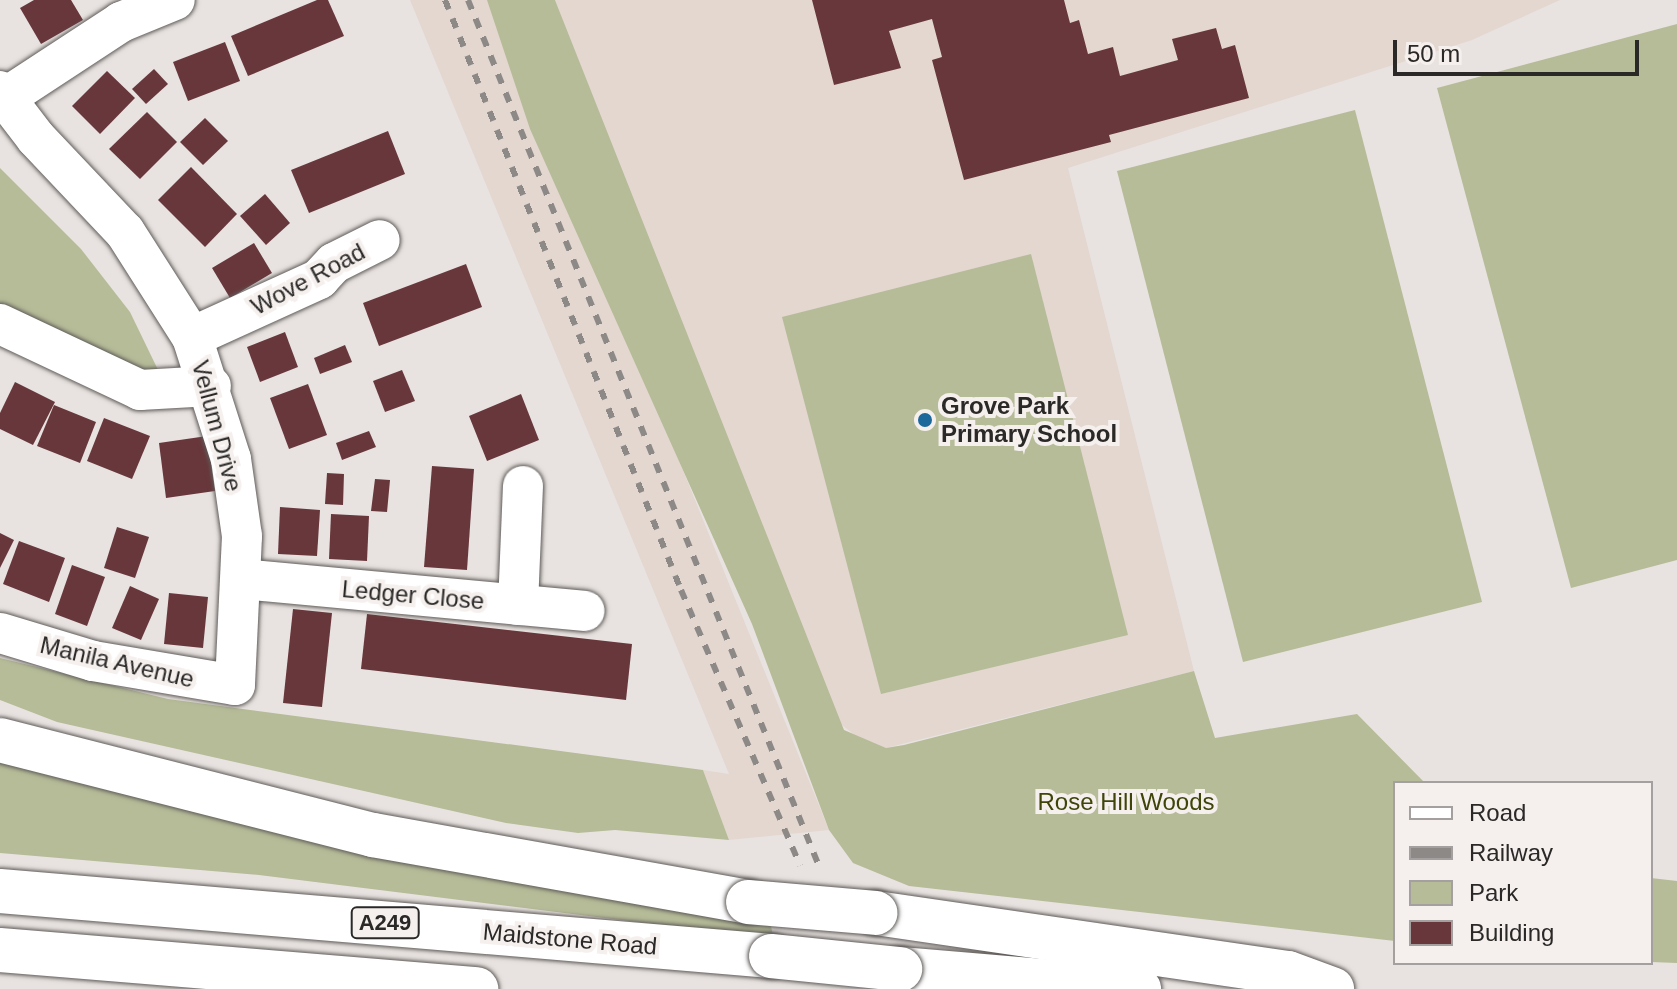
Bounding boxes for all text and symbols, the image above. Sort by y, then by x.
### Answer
scale bar [1397,24,1643,74]
text: 50 m [1407,40,1460,67]
street label: Wove Road [246,237,370,321]
street label: Vellum Drive [186,357,248,495]
place label: Grove Park Primary School [941,392,1117,448]
marker: Grove Park Primary School [916,411,934,429]
street label: Ledger Close [341,574,485,616]
street label: Manila Avenue [37,630,197,694]
legend [1393,781,1653,965]
park label: Rose Hill Woods [1038,788,1214,816]
text: Road [1469,799,1526,826]
text: Railway [1469,839,1553,866]
text: Park [1469,879,1518,906]
road number: A249 [349,905,421,941]
street label: Maidstone Road [482,917,658,961]
text: Building [1469,919,1554,946]

